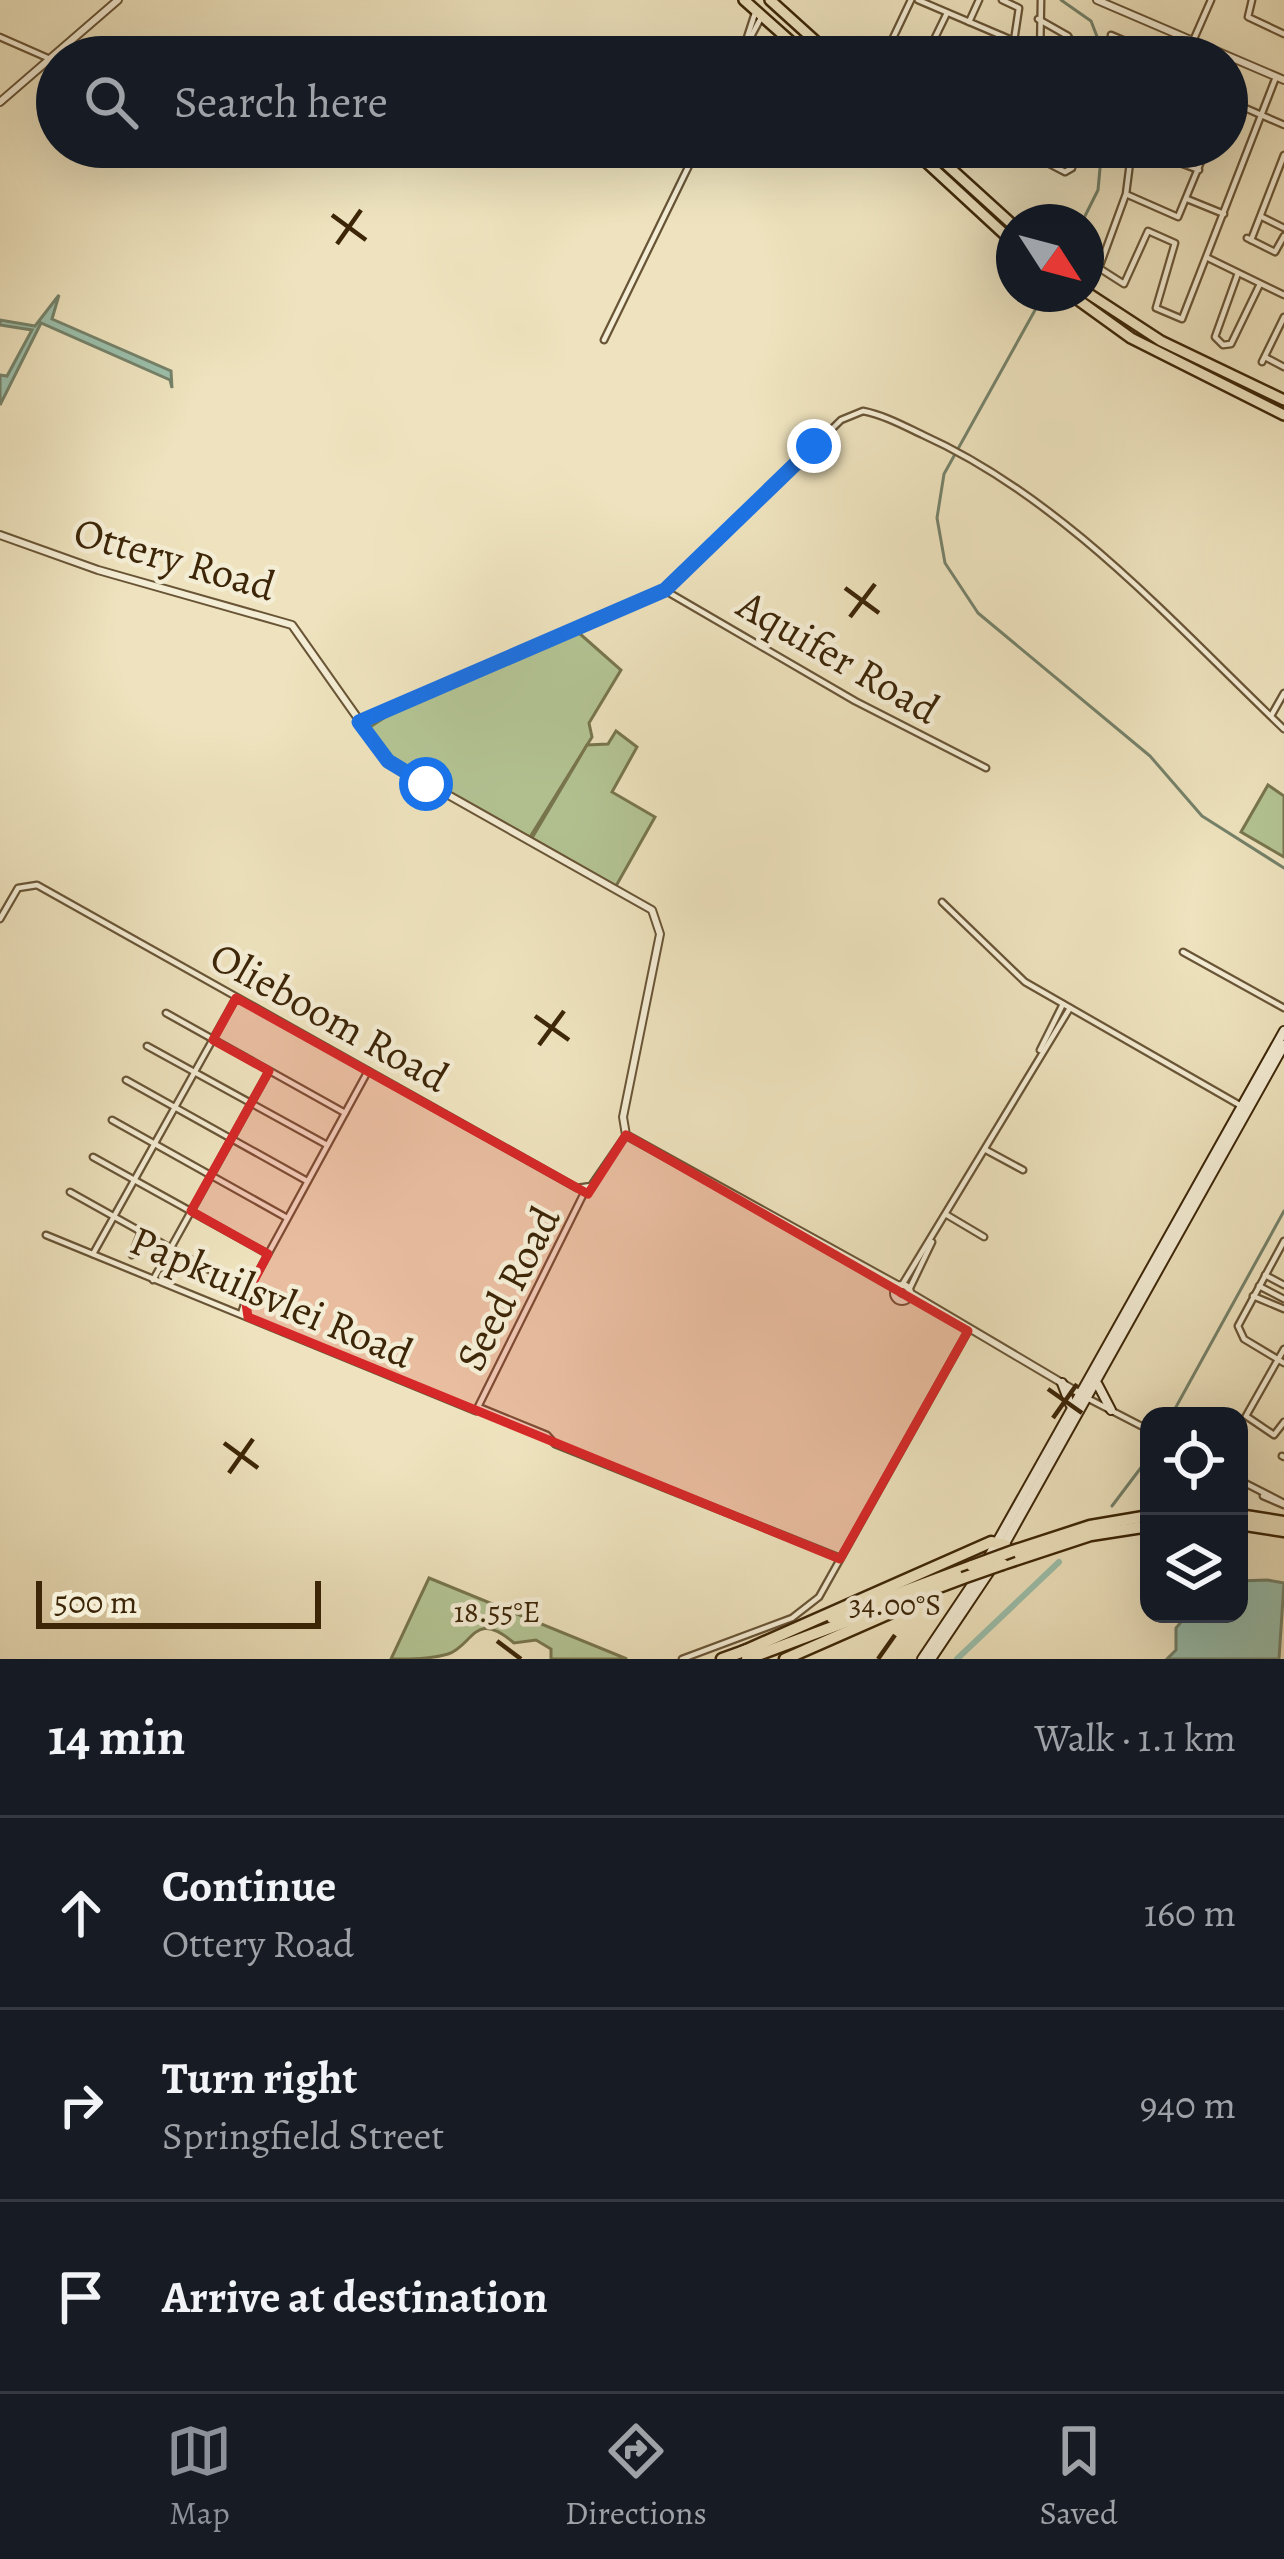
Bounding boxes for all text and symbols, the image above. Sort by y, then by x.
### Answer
search box [36,36,1248,168]
icon: search [78,69,144,135]
text: Search here [174,71,388,133]
north arrow [996,204,1104,312]
route end [787,419,841,473]
street label: Ottery Road [68,503,283,615]
street label: Aquifer Road [727,575,950,737]
route start [399,757,453,811]
street label: Olieboom Road [201,928,459,1106]
street label: Seed Road [442,1196,573,1380]
street label: Papkuilsvlei Road [122,1211,422,1382]
map controls [1140,1407,1248,1623]
button: locate [1140,1407,1248,1515]
button: layers [1140,1515,1248,1623]
scale bar [36,1575,321,1628]
text: 500 m [54,1579,137,1624]
text: 34.00°S [849,1585,941,1625]
text: 18.55°E [454,1592,540,1632]
text: 14 min [48,1702,185,1772]
text: Walk · 1.1 km [1034,1711,1236,1764]
text: Continue [162,1855,336,1917]
icon: ahead [48,1880,114,1946]
text: 160 m [1144,1886,1236,1939]
text: Ottery Road [162,1917,354,1970]
text: Turn right [162,2047,357,2109]
icon: right [48,2072,114,2138]
text: 940 m [1140,2078,1236,2131]
text: Springfield Street [162,2109,444,2162]
icon: arrive [48,2264,114,2330]
text: Arrive at destination [162,2266,548,2328]
tab: Map [166,2418,232,2535]
tab: Directions [565,2418,707,2535]
tab: Saved [1039,2418,1118,2535]

